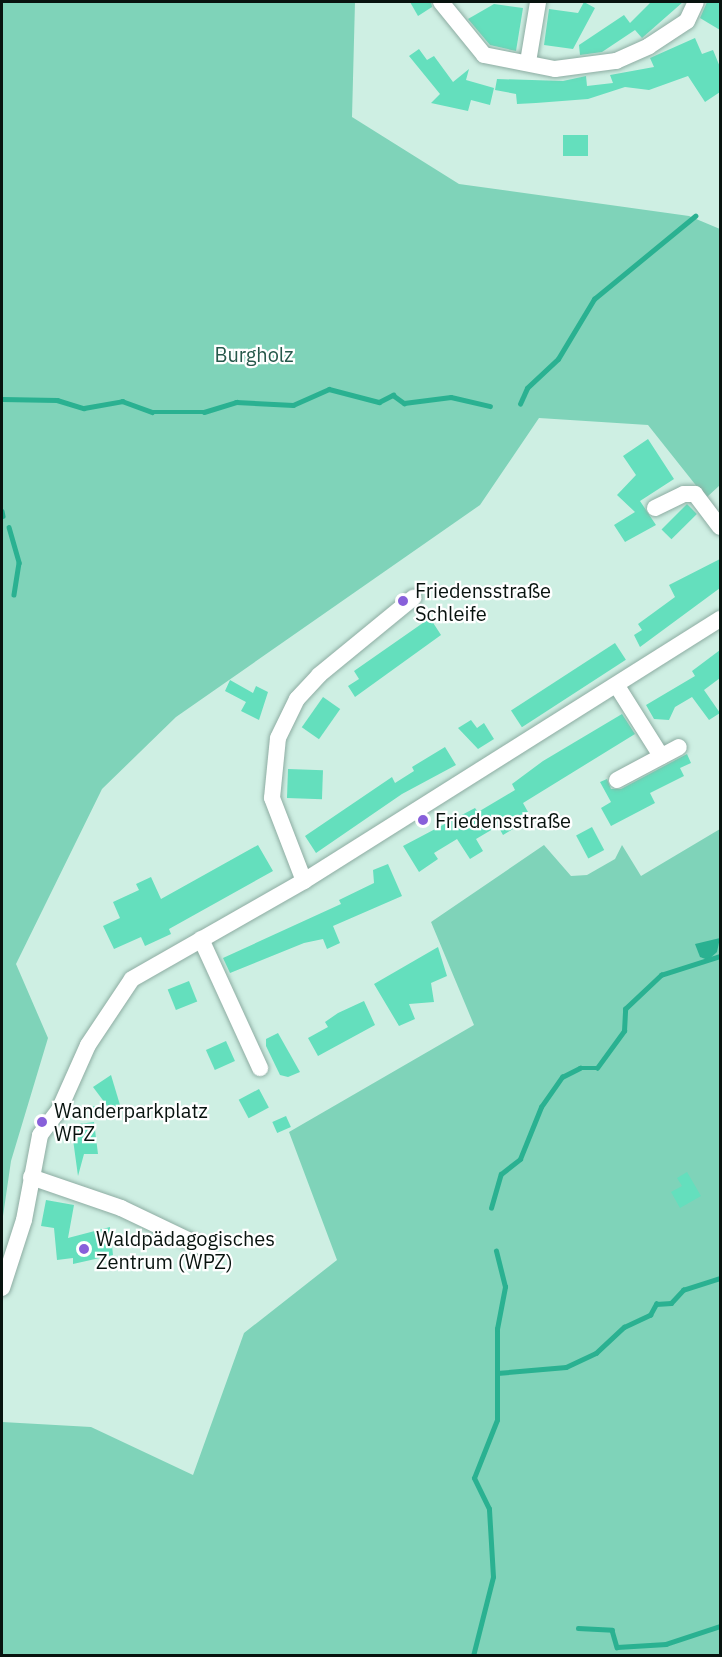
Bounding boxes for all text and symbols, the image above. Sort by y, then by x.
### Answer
park label: Burgholz [214,342,294,366]
place label: Friedensstraße Schleife [415,578,551,625]
marker: Friedensstraße Schleife [396,594,410,608]
place label: Friedensstraße [435,808,571,832]
marker: Friedensstraße [416,813,430,827]
place label: Wanderparkplatz WPZ [54,1098,208,1145]
marker: Wanderparkplatz WPZ [35,1115,49,1129]
place label: Waldpädagogisches Zentrum (WPZ) [96,1226,275,1273]
marker: Waldpädagogisches Zentrum (WPZ) [77,1242,91,1256]

